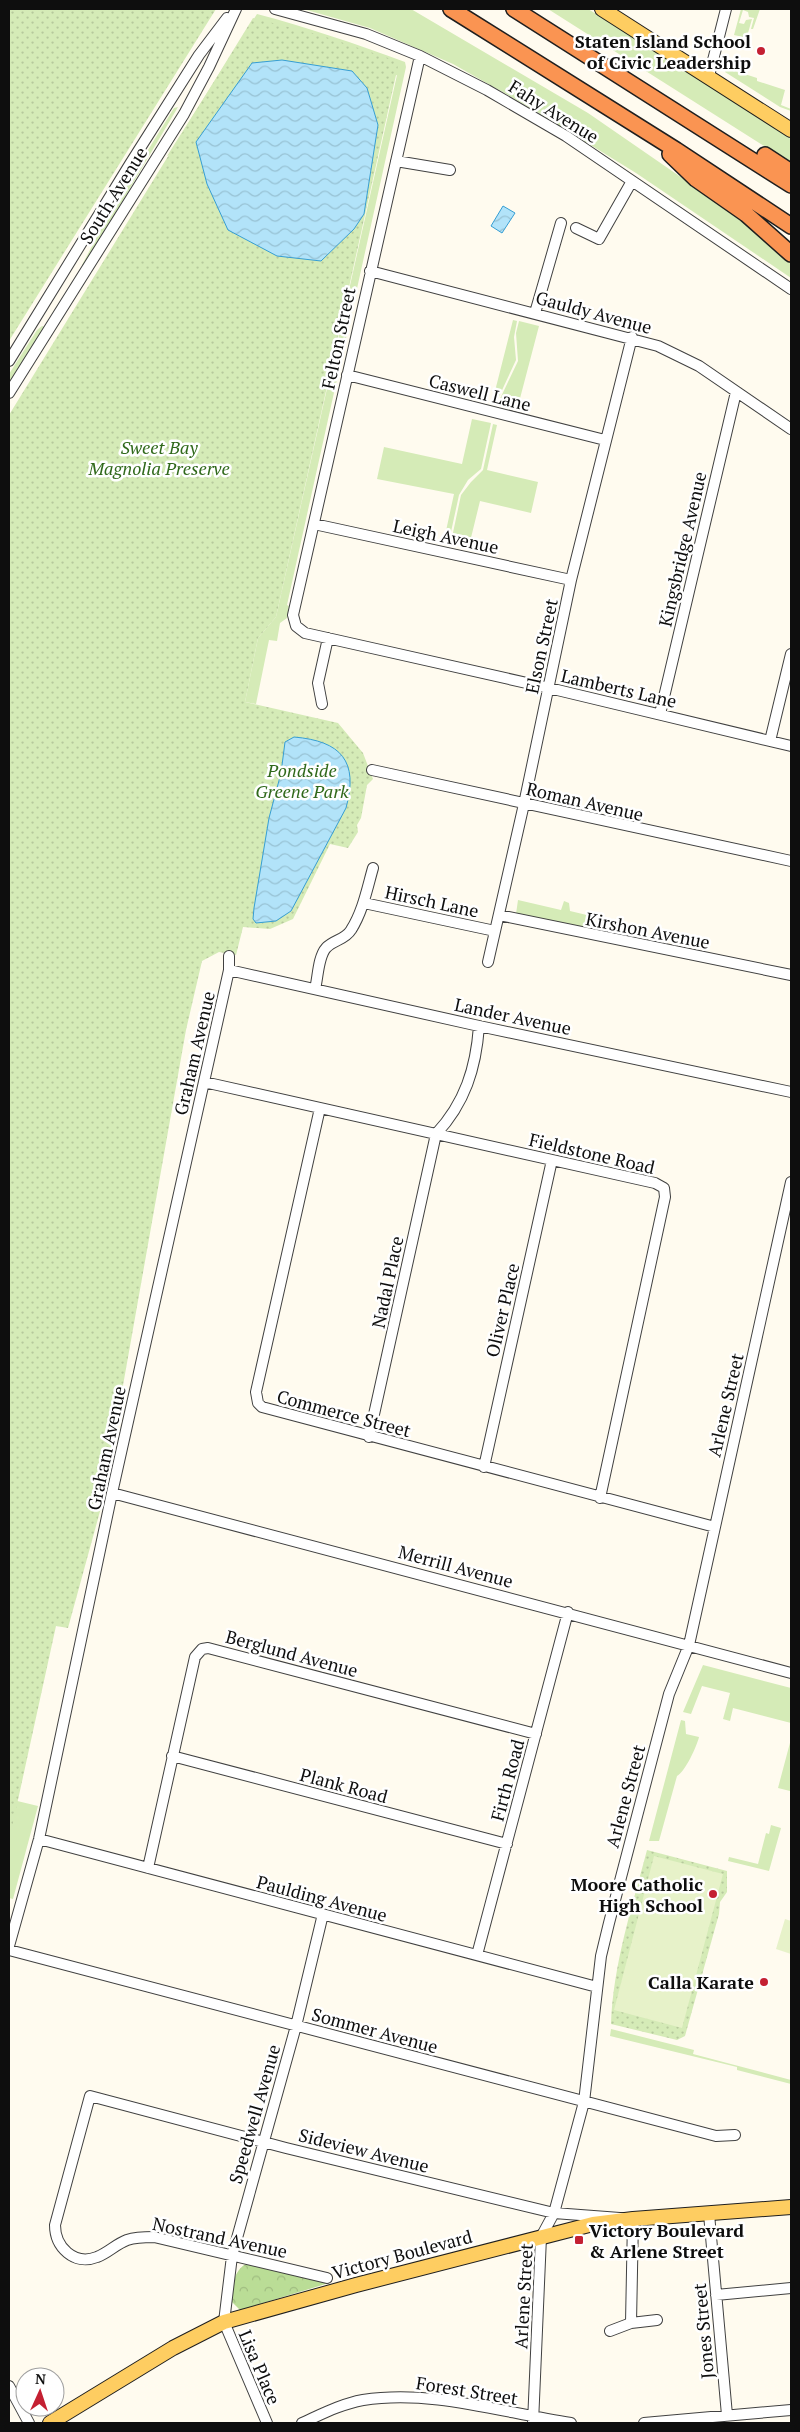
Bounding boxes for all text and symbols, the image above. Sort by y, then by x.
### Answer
place label: Staten Island School of Civic Leadership [575,29,751,74]
marker: Staten Island School of Civic Leadership [755,45,767,57]
street label: Fahy Avenue [505,74,603,148]
street label: South Avenue [74,142,152,248]
street label: Felton Street [315,284,361,391]
street label: Gauldy Avenue [533,285,655,339]
street label: Caswell Lane [426,368,534,416]
park label: Sweet Bay Magnolia Preserve [87,435,230,480]
street label: Kingsbridge Avenue [652,469,712,629]
street label: Leigh Avenue [391,513,501,559]
street label: Elson Street [519,596,563,696]
street label: Lamberts Lane [559,663,679,713]
park label: Pondside Greene Park [255,758,349,803]
street label: Roman Avenue [524,776,646,826]
street label: Hirsch Lane [383,879,481,923]
street label: Kirshon Avenue [584,906,712,954]
street label: Graham Avenue [168,989,220,1117]
street label: Lander Avenue [453,992,573,1040]
street label: Fieldstone Road [527,1127,657,1179]
street label: Nadal Place [366,1234,408,1330]
street label: Oliver Place [480,1261,524,1359]
street label: Arlene Street [701,1350,749,1459]
street label: Graham Avenue [81,1384,131,1512]
street label: Commerce Street [274,1384,414,1442]
street label: Merrill Avenue [396,1539,516,1593]
street label: Berglund Avenue [223,1624,361,1682]
street label: Firth Road [485,1736,529,1824]
street label: Arlene Street [600,1741,650,1850]
street label: Plank Road [298,1762,390,1808]
street label: Paulding Avenue [254,1869,390,1927]
place label: Moore Catholic High School [571,1872,703,1917]
marker: Moore Catholic High School [707,1888,719,1900]
place label: Calla Karate [648,1970,754,1994]
marker: Calla Karate [758,1976,770,1988]
street label: Sommer Avenue [309,2002,441,2058]
street label: Speedwell Avenue [223,2042,285,2186]
street label: Sideview Avenue [296,2122,432,2178]
street label: Nostrand Avenue [150,2211,290,2263]
place label: Victory Boulevard & Arlene Street [589,2218,744,2263]
street label: Victory Boulevard [329,2224,475,2284]
marker: Victory Boulevard & Arlene Street [573,2234,585,2246]
street label: Arlene Street [508,2242,538,2349]
street label: Jones Street [687,2282,719,2380]
street label: Lisa Place [234,2326,286,2408]
north arrow [15,2367,65,2417]
text: N [35,2369,47,2388]
street label: Forest Street [414,2370,520,2410]

